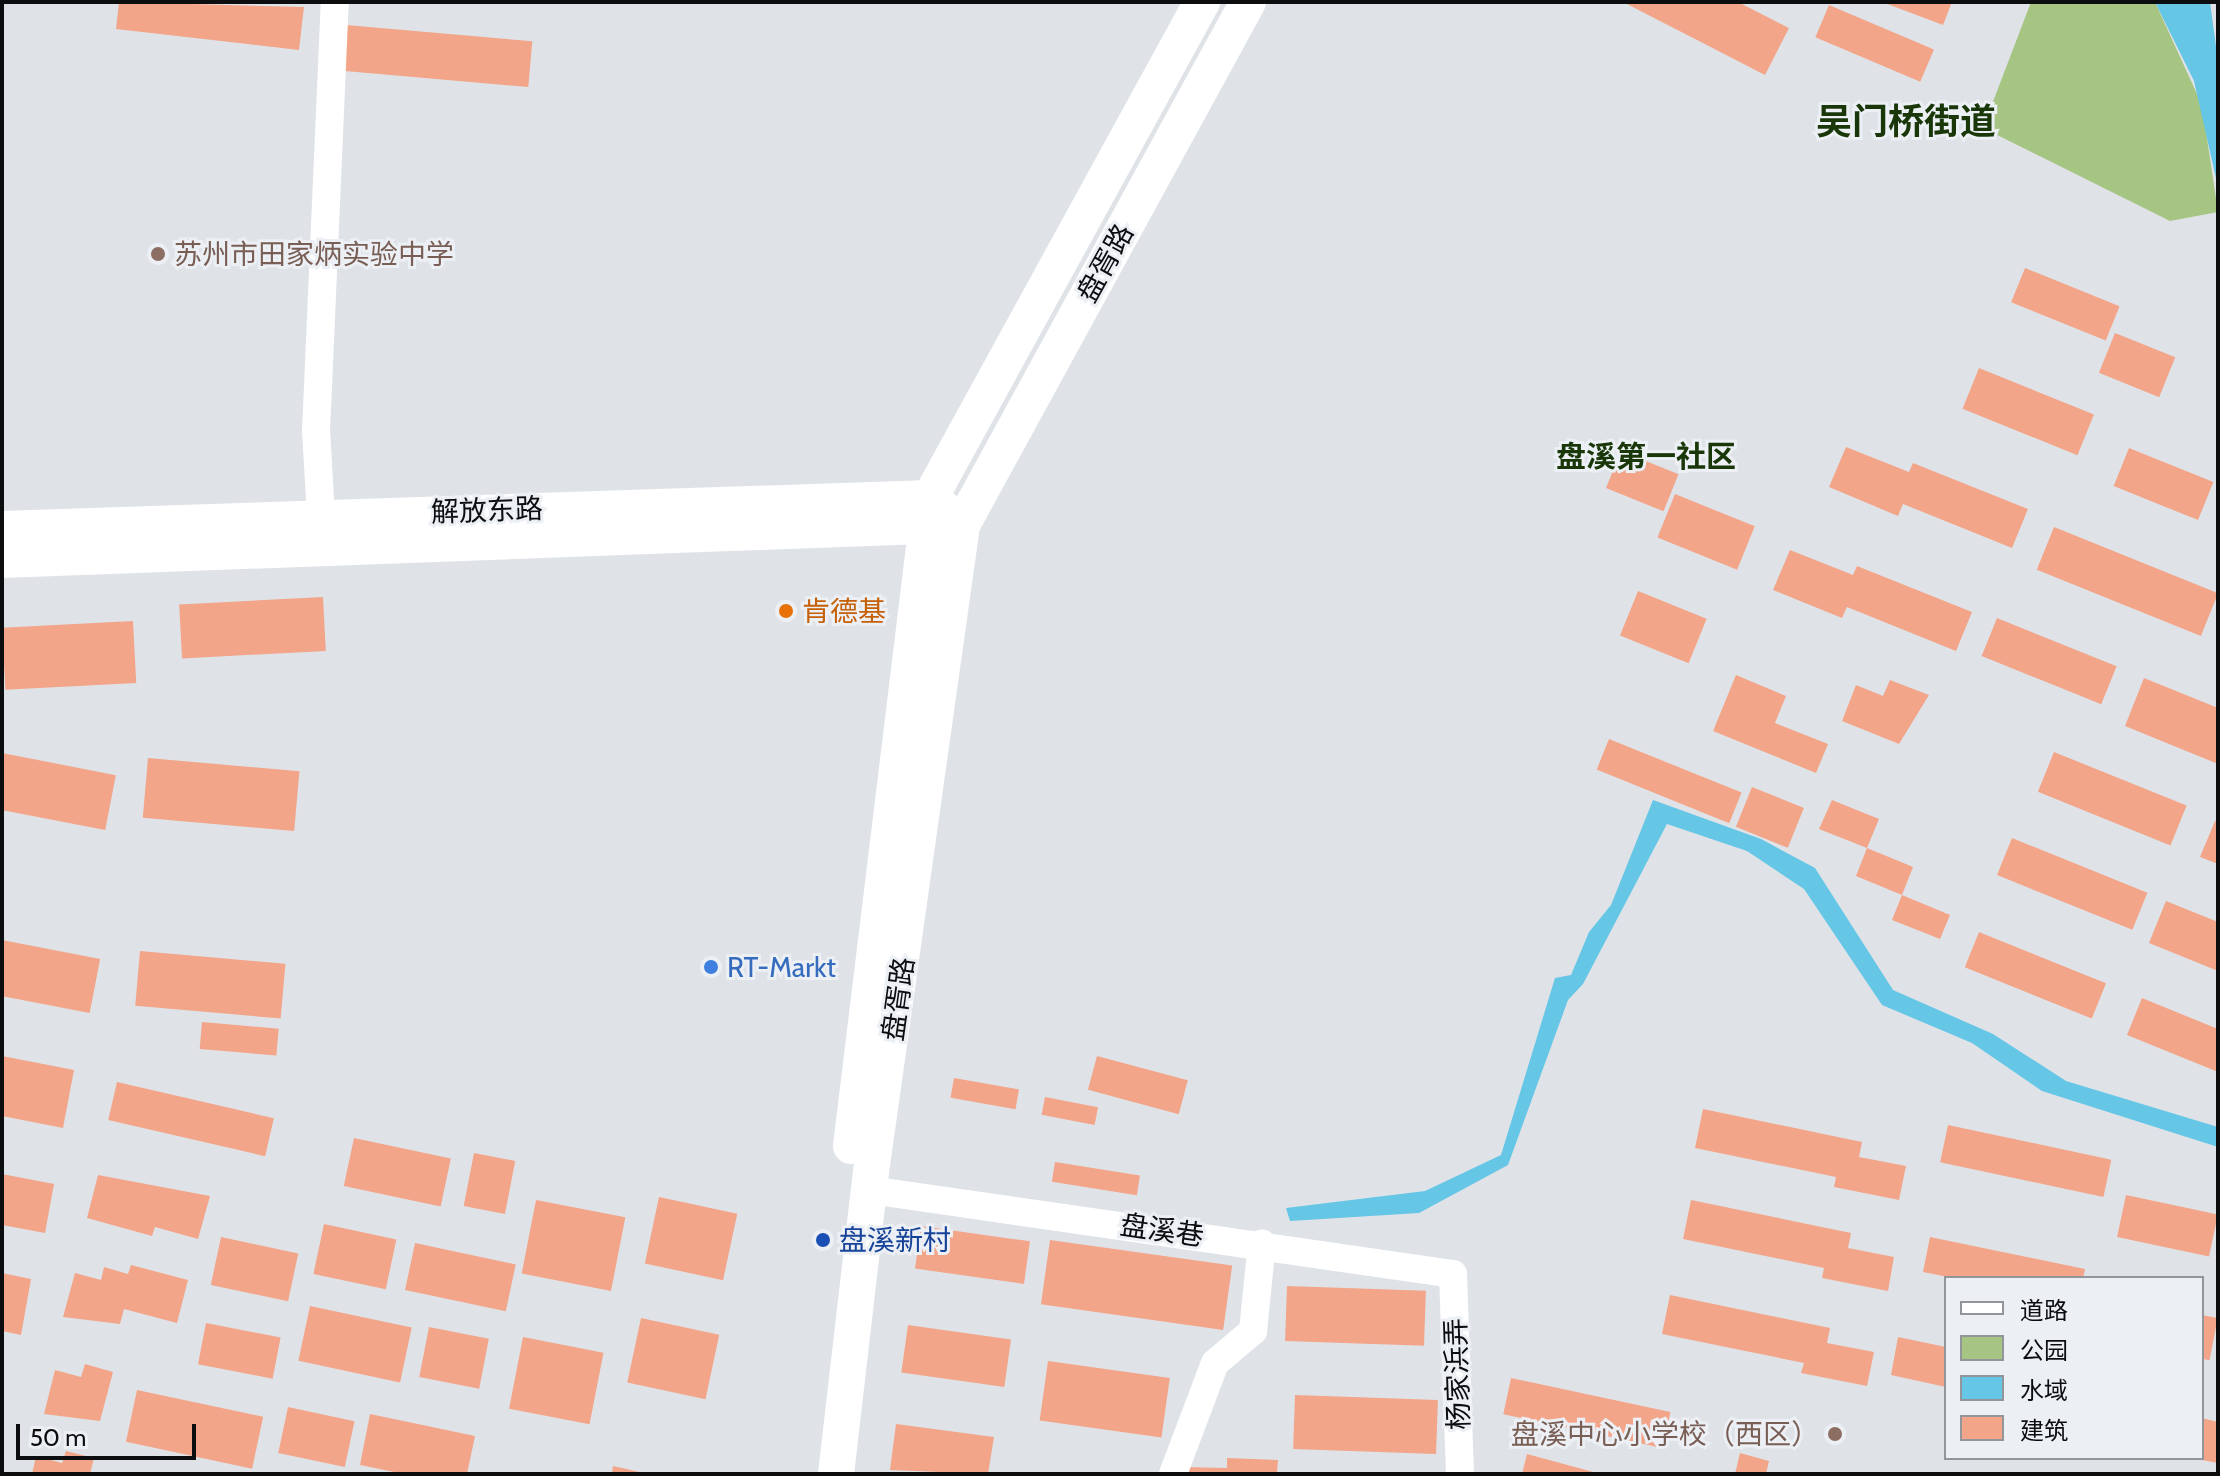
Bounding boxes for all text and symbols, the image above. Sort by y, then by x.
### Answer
district label: 吴门桥街道 [1816,100,1996,144]
street label: 盘胥路 [1070,218,1140,308]
place label: 苏州市田家炳实验中学 [174,237,454,271]
marker: 苏州市田家炳实验中学 [149,245,167,263]
district label: 盘溪第一社区 [1556,439,1736,475]
street label: 解放东路 [430,491,544,529]
place label: 肯德基 [802,594,886,628]
marker: 肯德基 [777,602,795,620]
place label: RT-Markt [727,950,836,984]
street label: 盘胥路 [876,955,920,1043]
marker: RT-Markt [702,958,720,976]
street label: 盘溪巷 [1118,1208,1206,1252]
place label: 盘溪新村 [839,1223,951,1257]
marker: 盘溪新村 [814,1231,832,1249]
legend [1944,1276,2204,1460]
text: 道路 [2020,1296,2068,1325]
street label: 杨家浜弄 [1438,1317,1476,1431]
text: 公园 [2020,1336,2068,1365]
text: 水域 [2020,1376,2068,1405]
scale bar [20,1408,200,1458]
text: 建筑 [2020,1416,2068,1445]
place label: 盘溪中心小学校（西区） [1511,1417,1819,1451]
text: 50 m [30,1423,86,1452]
marker: 盘溪中心小学校（西区） [1826,1425,1844,1443]

